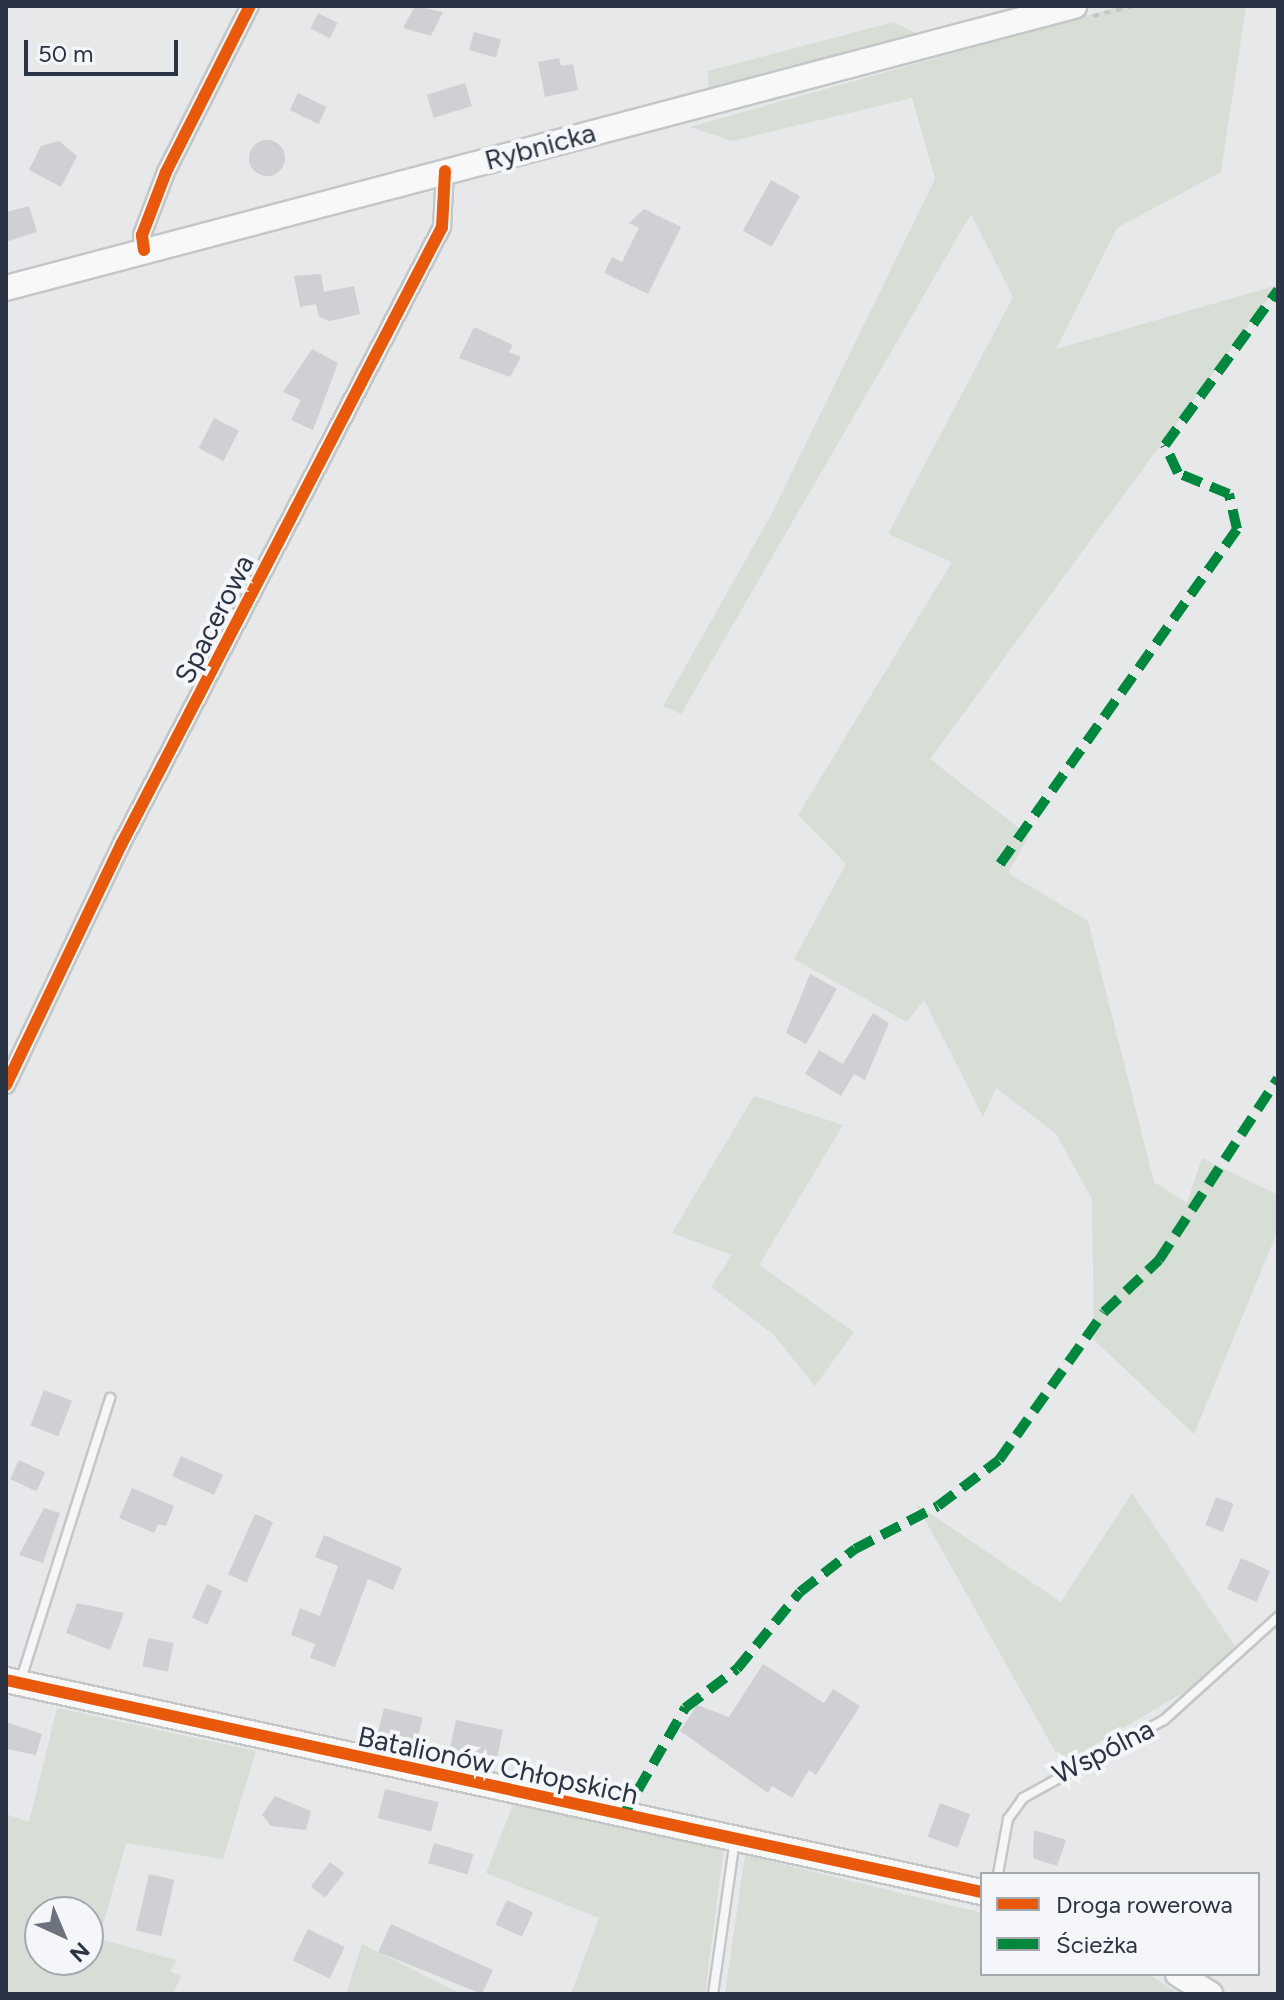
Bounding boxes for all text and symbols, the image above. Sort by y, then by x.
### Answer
scale bar [28,24,182,74]
text: 50 m [38,39,94,68]
street label: Rybnicka [481,115,599,177]
street label: Spacerowa [167,549,261,689]
street label: Wspólna [1047,1711,1159,1791]
street label: Batalionów Chłopskich [355,1719,641,1811]
legend [980,1872,1260,1976]
text: Droga rowerowa [1056,1890,1233,1919]
north arrow [24,1896,104,1976]
text: Ścieżka [1056,1930,1138,1959]
text: N [64,1937,95,1968]

